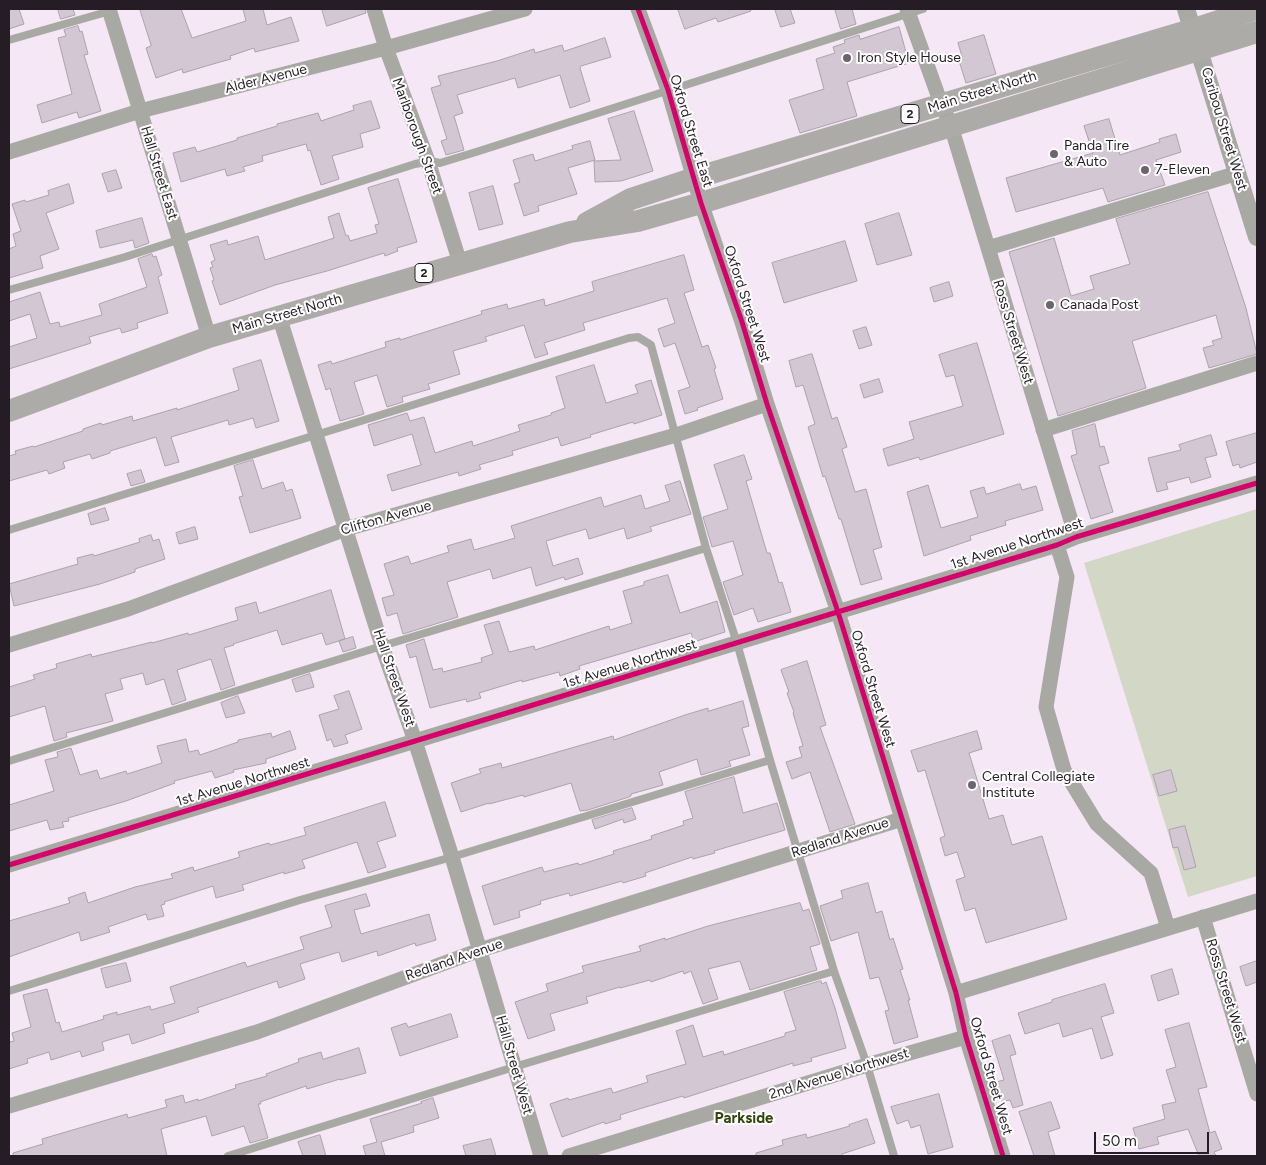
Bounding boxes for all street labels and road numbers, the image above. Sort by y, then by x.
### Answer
street label: Alder Avenue [223,61,309,97]
street label: Caribou Street West [1197,65,1251,193]
street label: Main Street North [926,67,1038,117]
street label: Oxford Street East [666,73,716,189]
street label: Marlborough Street [388,76,446,196]
road number: 2 [901,105,919,124]
street label: Hall Street East [137,124,181,222]
street label: Oxford Street West [720,243,774,365]
road number: 2 [415,264,433,282]
street label: Ross Street West [989,278,1037,386]
street label: Main Street North [230,290,344,338]
street label: Clifton Avenue [339,497,433,539]
street label: 1st Avenue Northwest [948,515,1086,573]
street label: Hall Street West [369,627,419,729]
street label: Oxford Street West [847,628,899,750]
street label: 1st Avenue Northwest [561,636,699,692]
street label: 1st Avenue Northwest [174,754,312,810]
street label: Redland Avenue [789,814,891,862]
street label: Redland Avenue [403,936,505,984]
street label: Ross Street West [1202,937,1250,1045]
street label: Hall Street West [492,1014,536,1116]
street label: Oxford Street West [966,1015,1016,1137]
street label: 2nd Avenue Northwest [767,1045,911,1103]

